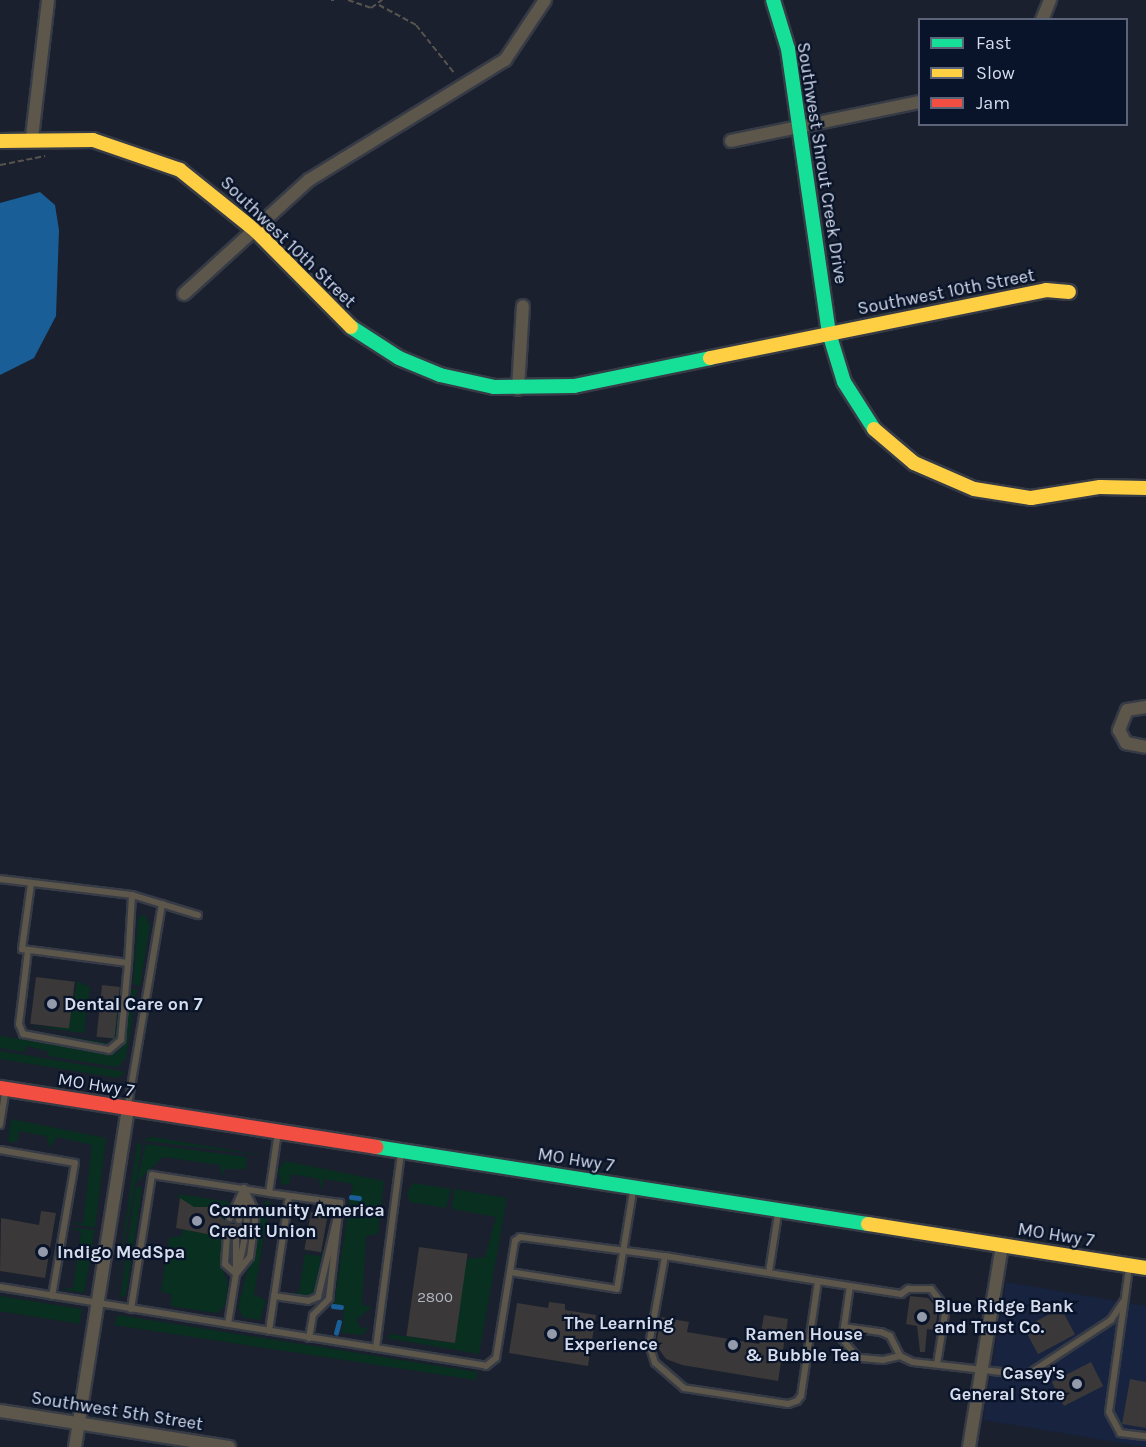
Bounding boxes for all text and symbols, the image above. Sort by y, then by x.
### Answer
legend [918,18,1128,126]
text: Fast [976,32,1011,54]
street label: Southwest Shrout Creek Drive [792,41,852,285]
text: Slow [976,62,1015,84]
text: Jam [976,92,1010,114]
street label: Southwest 10th Street [216,172,360,312]
street label: Southwest 10th Street [856,264,1036,320]
place label: Dental Care on 7 [64,993,203,1015]
marker: Dental Care on 7 [45,997,59,1011]
street label: MO Hwy 7 [56,1068,136,1102]
street label: MO Hwy 7 [536,1143,616,1177]
place label: Community America Credit Union [209,1200,385,1242]
marker: Community America Credit Union [190,1214,204,1228]
street label: MO Hwy 7 [1016,1218,1096,1252]
place label: Indigo MedSpa [57,1241,185,1263]
marker: Indigo MedSpa [34,1243,52,1261]
house number: 2800 [417,1289,453,1307]
place label: Blue Ridge Bank and Trust Co. [934,1296,1074,1338]
marker: Blue Ridge Bank and Trust Co. [915,1310,929,1324]
place label: The Learning Experience [564,1313,674,1356]
place label: Ramen House & Bubble Tea [745,1324,863,1366]
marker: The Learning Experience [545,1327,559,1341]
marker: Ramen House & Bubble Tea [726,1338,740,1352]
place label: Casey's General Store [950,1363,1065,1406]
marker: Casey's General Store [1070,1377,1084,1391]
street label: Southwest 5th Street [30,1387,204,1435]

